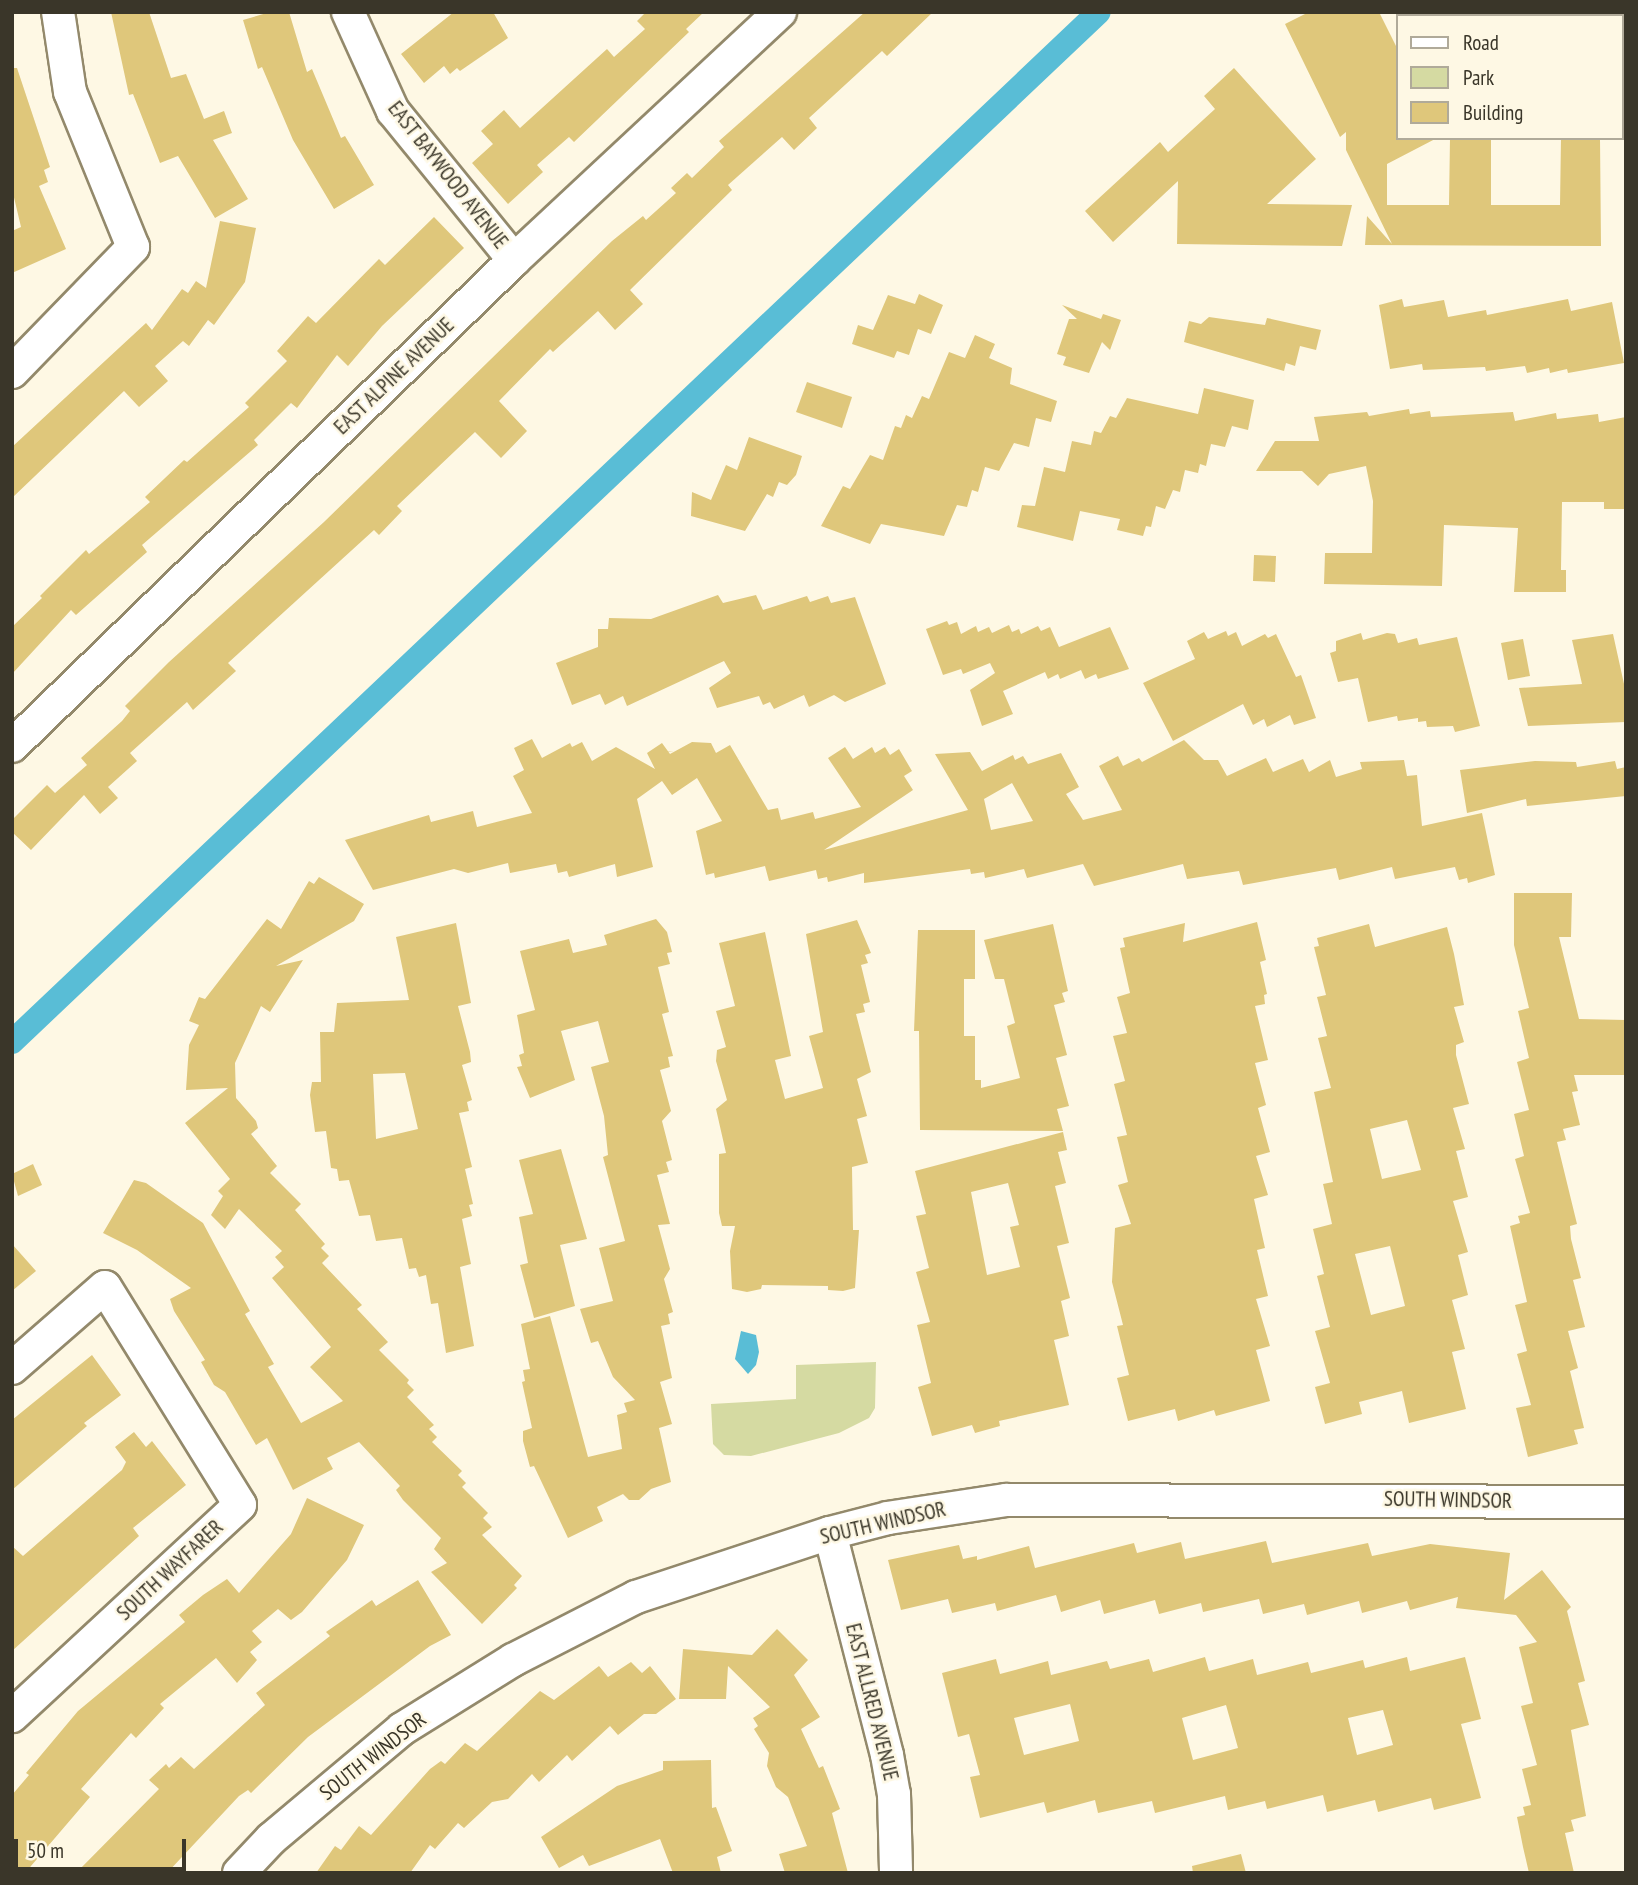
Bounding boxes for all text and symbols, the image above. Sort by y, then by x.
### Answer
legend [1396,14,1624,140]
text: Road [1463,29,1499,56]
text: Park [1463,64,1494,91]
street label: EAST BAYWOOD AVENUE [382,96,514,254]
text: Building [1463,99,1523,126]
street label: EAST ALPINE AVENUE [328,312,460,440]
street label: SOUTH WINDSOR [1384,1486,1512,1514]
street label: SOUTH WINDSOR [818,1496,948,1550]
street label: SOUTH WAYFARER [112,1514,228,1626]
street label: EAST ALLRED AVENUE [840,1620,904,1784]
street label: SOUTH WINDSOR [315,1707,431,1805]
scale bar [18,1826,189,1870]
text: 50 m [27,1837,64,1864]

